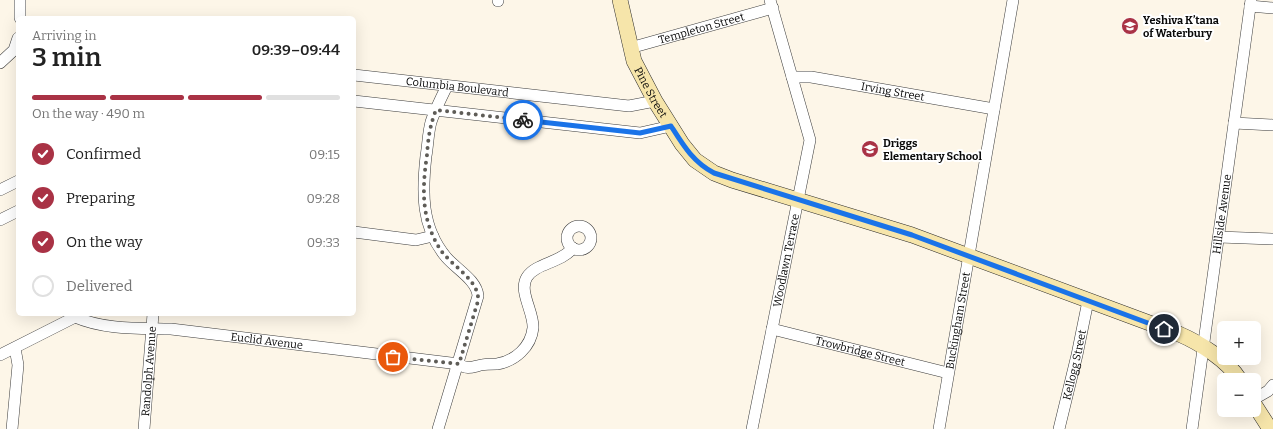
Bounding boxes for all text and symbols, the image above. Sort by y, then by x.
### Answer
street label: Templeton Street [657,10,746,47]
place label: Yeshiva K’tana of Waterbury [1143,14,1220,40]
school or university icon: Yeshiva K’tana of Waterbury [1120,16,1140,36]
text: Arriving in [32,28,97,43]
text: 09:39–09:44 [252,41,340,59]
text: 3 min [32,42,101,73]
street label: Pine Street [631,65,670,120]
street label: Columbia Boulevard [405,75,510,99]
street label: Irving Street [860,80,925,104]
courier [503,100,543,140]
text: On the way · 490 m [32,106,145,121]
icon: bike [512,109,534,131]
place label: Driggs Elementary School [883,137,982,163]
school or university icon: Driggs Elementary School [860,139,880,159]
icon: check [32,143,54,165]
text: Confirmed [66,145,141,163]
text: 09:15 [309,147,340,162]
street label: Hillside Avenue [1210,173,1234,255]
icon: check [32,187,54,209]
text: Preparing [66,189,135,207]
text: 09:28 [306,191,340,206]
street label: Woodlawn Terrace [771,213,802,308]
icon: check [32,231,54,253]
text: On the way [66,233,143,251]
text: 09:33 [307,235,340,250]
street label: Buckingham Street [943,271,973,370]
text: Delivered [66,277,133,295]
pin [1147,312,1181,346]
icon: home [1153,318,1175,340]
map controls [1217,321,1261,417]
button: + [1217,321,1261,365]
street label: Randolph Avenue [139,326,159,417]
street label: Kellogg Street [1060,329,1089,401]
street label: Euclid Avenue [230,330,304,352]
street label: Trowbridge Street [814,334,906,369]
pin [376,340,410,374]
icon: bag [382,346,404,368]
button: − [1217,373,1261,417]

